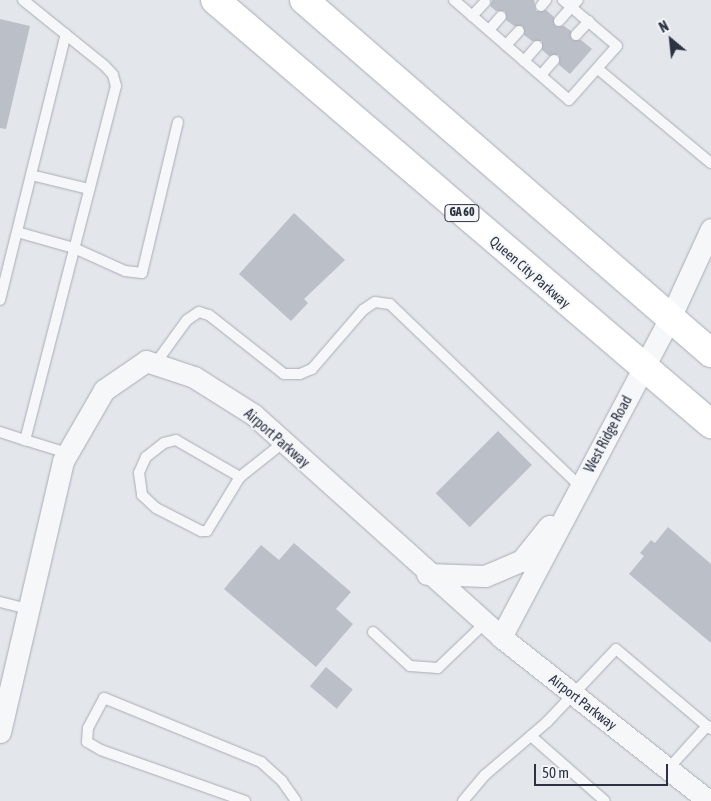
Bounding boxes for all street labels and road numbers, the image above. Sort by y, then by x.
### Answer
road number: GA 60 [443,204,481,222]
street label: Queen City Parkway [486,232,574,312]
street label: West Ridge Road [581,393,635,475]
street label: Airport Parkway [241,405,313,471]
street label: Airport Parkway [546,670,620,734]

